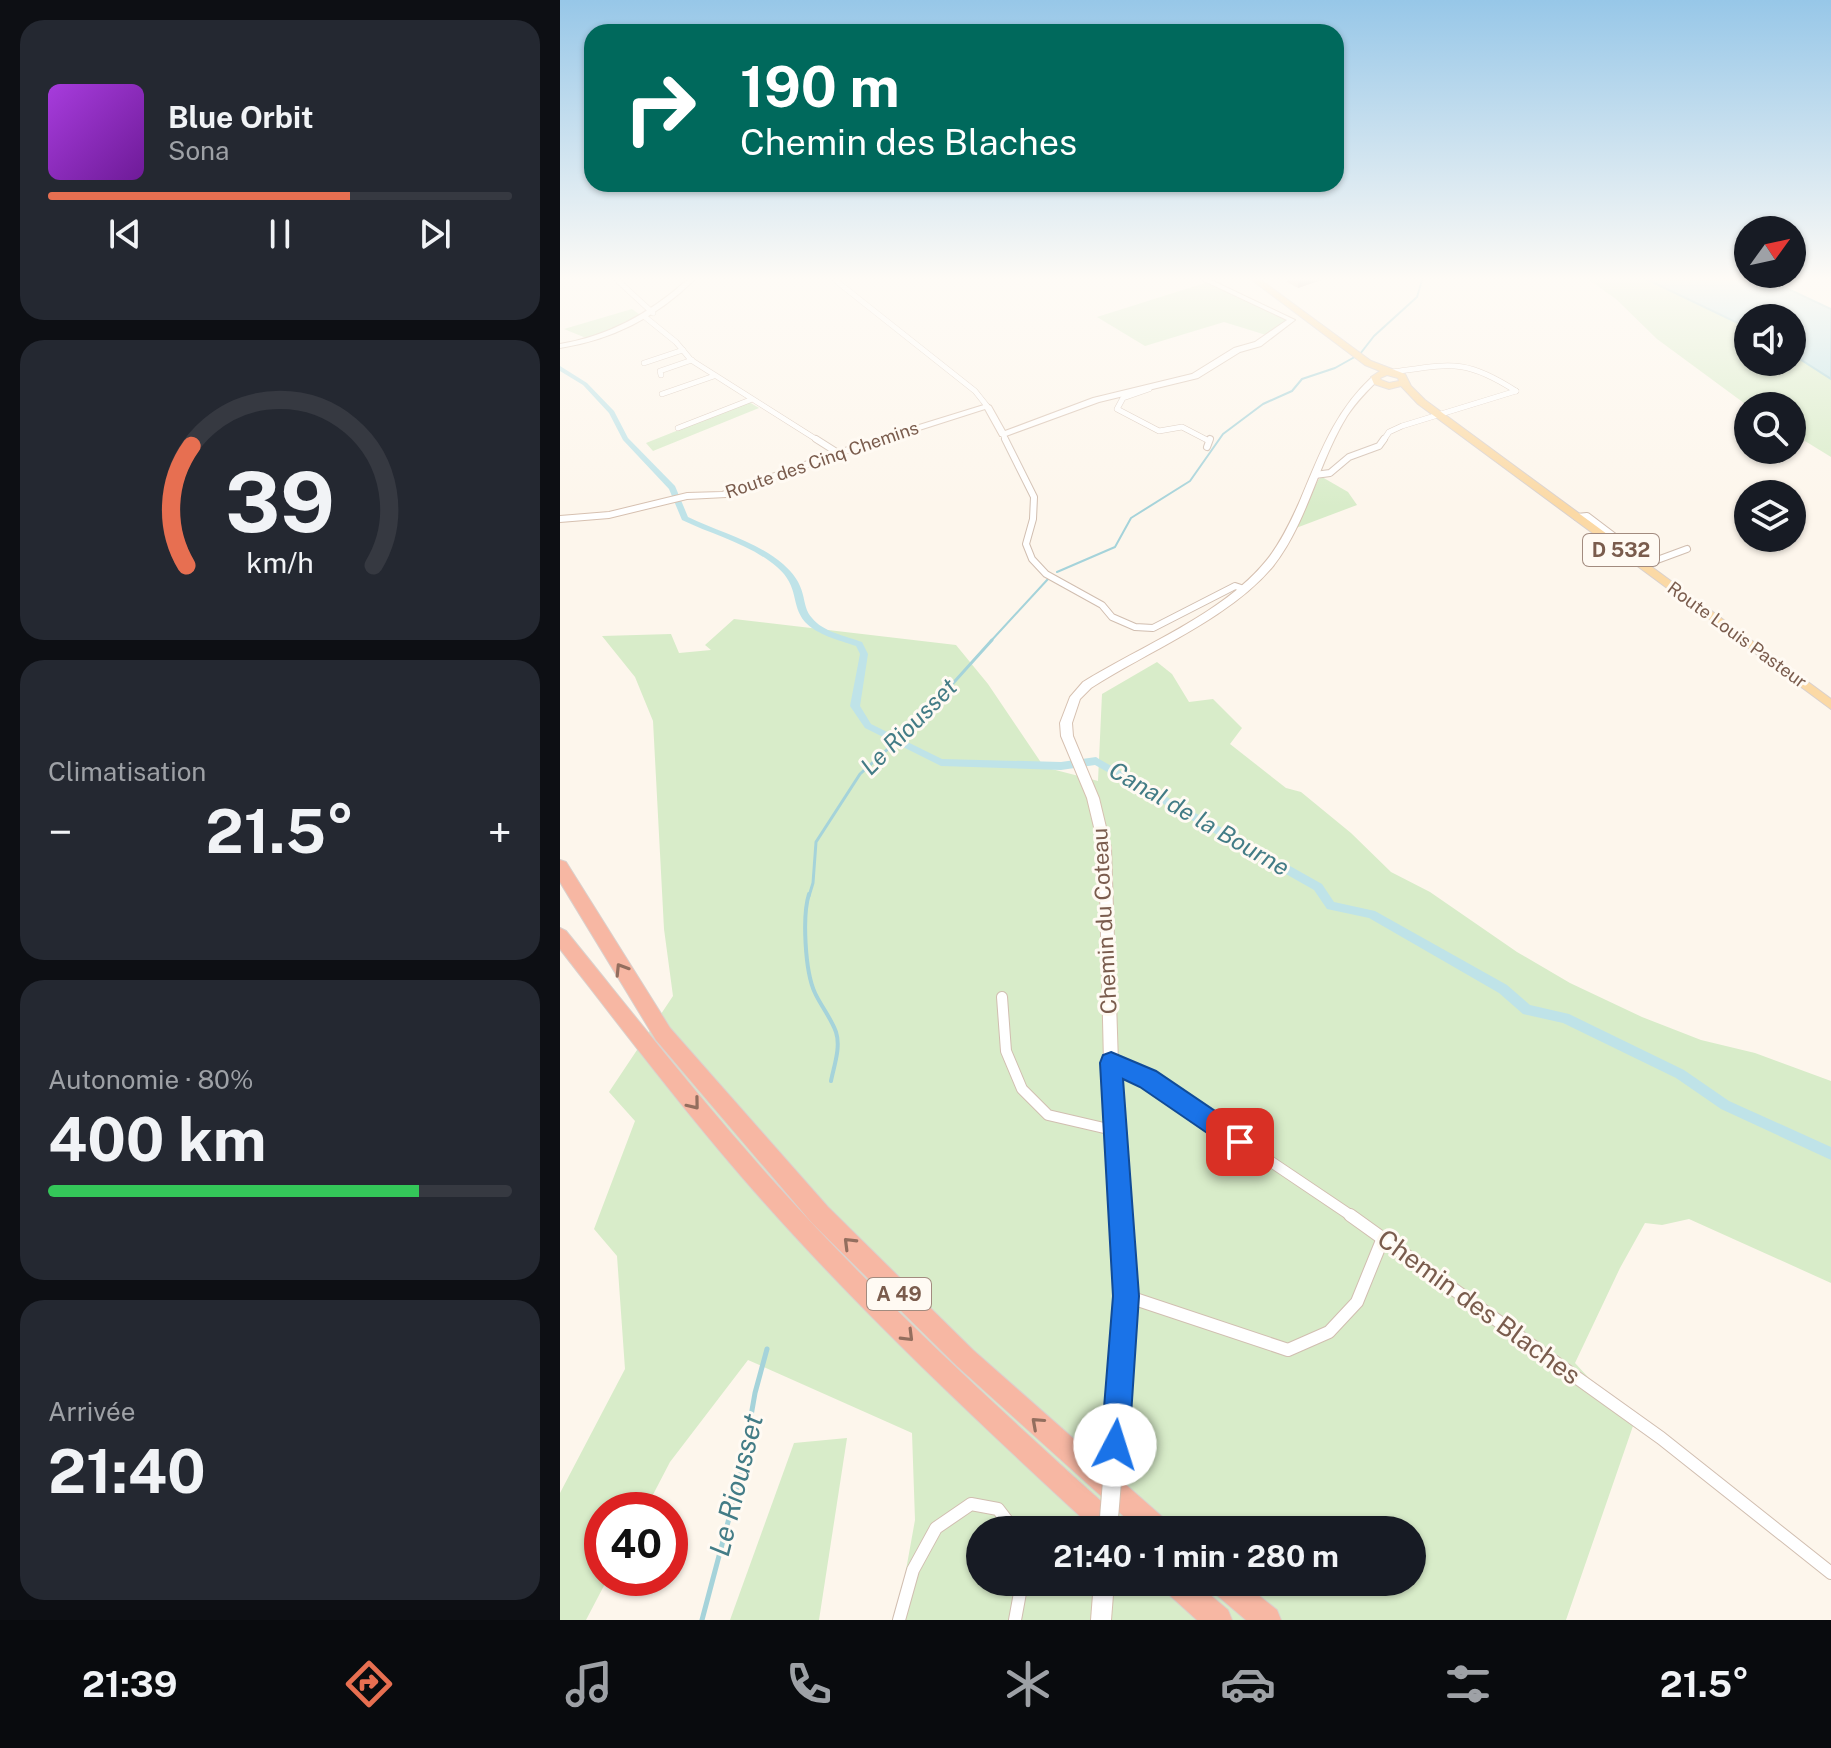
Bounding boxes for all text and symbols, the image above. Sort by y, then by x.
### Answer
text: 190 m [740,54,900,120]
icon: right [608,56,712,160]
text: Blue Orbit [168,99,314,135]
text: Chemin des Blaches [740,121,1077,163]
text: Sona [168,135,229,166]
icon: previous [103,212,147,256]
icon: pause [258,212,302,256]
icon: next [413,212,457,256]
north arrow [1734,216,1806,288]
map controls [1734,216,1806,552]
button: sound [1734,304,1806,376]
button: search [1734,392,1806,464]
street label: Route des Cinq Chemins [723,417,921,502]
text: 39 [225,453,335,551]
button: layers [1734,480,1806,552]
road number: D 532 [1583,534,1659,566]
text: km/h [246,546,314,579]
street label: Route Louis Pasteur [1664,577,1811,692]
water label: Le Riousset [854,672,962,780]
water label: Canal de la Bourne [1104,755,1295,881]
text: Climatisation [48,756,206,787]
text: 21.5° [206,796,354,867]
text: − [48,806,72,858]
text: + [488,806,512,858]
street label: Chemin du Coteau [1086,827,1122,1015]
one-way arrow [615,963,630,977]
text: Autonomie · 80% [48,1064,254,1095]
one-way arrow [684,1095,699,1109]
text: 400 km [48,1104,267,1175]
pin [1206,1108,1274,1176]
icon: arrive [1218,1120,1262,1164]
street label: Chemin des Blaches [1372,1222,1587,1391]
one-way arrow [844,1238,858,1253]
road number: A 49 [867,1278,931,1310]
one-way arrow [899,1327,913,1341]
text: Arrivée [48,1396,136,1427]
position arrow [1073,1403,1157,1487]
water label: Le Riousset [702,1410,769,1559]
one-way arrow [1031,1419,1046,1433]
text: 21:40 [48,1436,206,1507]
speed limit sign: 40 [584,1492,688,1596]
text: 21:40 · 1 min · 280 m [1053,1538,1339,1574]
icon: directions [341,1656,397,1712]
icon: music [561,1656,617,1712]
icon: phone [781,1656,837,1712]
icon: climate [1000,1656,1056,1712]
icon: car [1220,1656,1276,1712]
icon: filters [1440,1656,1496,1712]
text: 21:39 [82,1663,177,1705]
text: 21.5° [1660,1663,1749,1705]

